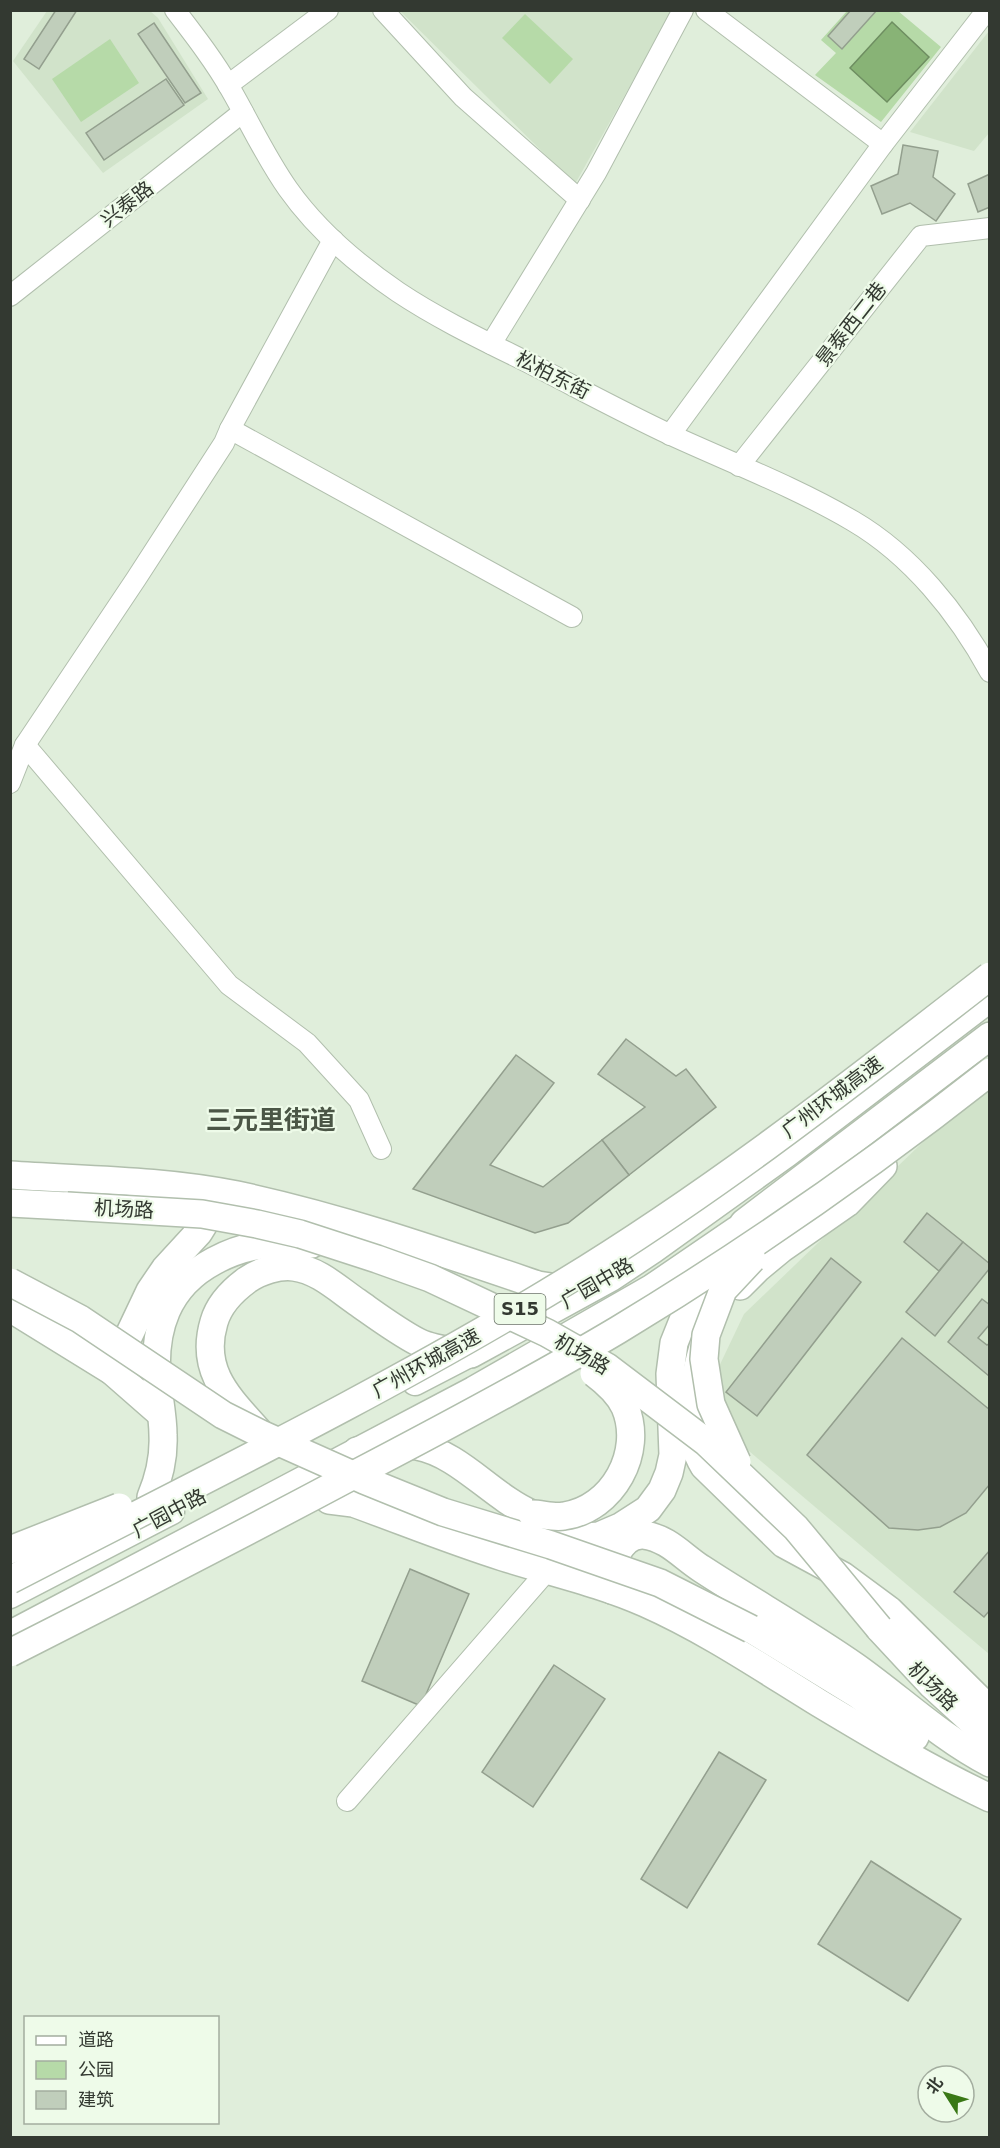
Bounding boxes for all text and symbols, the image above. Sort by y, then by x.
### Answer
street label: 兴泰路 [96,176,158,232]
street label: 景泰西二巷 [811,277,891,371]
street label: 松柏东街 [512,346,594,404]
street label: 广州环城高速 [777,1051,887,1143]
district label: 三元里街道 [206,1105,336,1135]
street label: 机场路 [93,1195,155,1223]
street label: 广园中路 [556,1253,638,1313]
road number: S15 [494,1294,546,1324]
street label: 广州环城高速 [368,1323,484,1403]
street label: 机场路 [550,1329,614,1379]
street label: 广园中路 [128,1484,210,1542]
street label: 机场路 [903,1657,963,1715]
legend [24,2016,219,2124]
text: 道路 [78,2029,114,2050]
text: 公园 [78,2059,114,2080]
north arrow [916,2064,976,2124]
text: 北 [922,2073,947,2097]
text: 建筑 [78,2089,114,2110]

